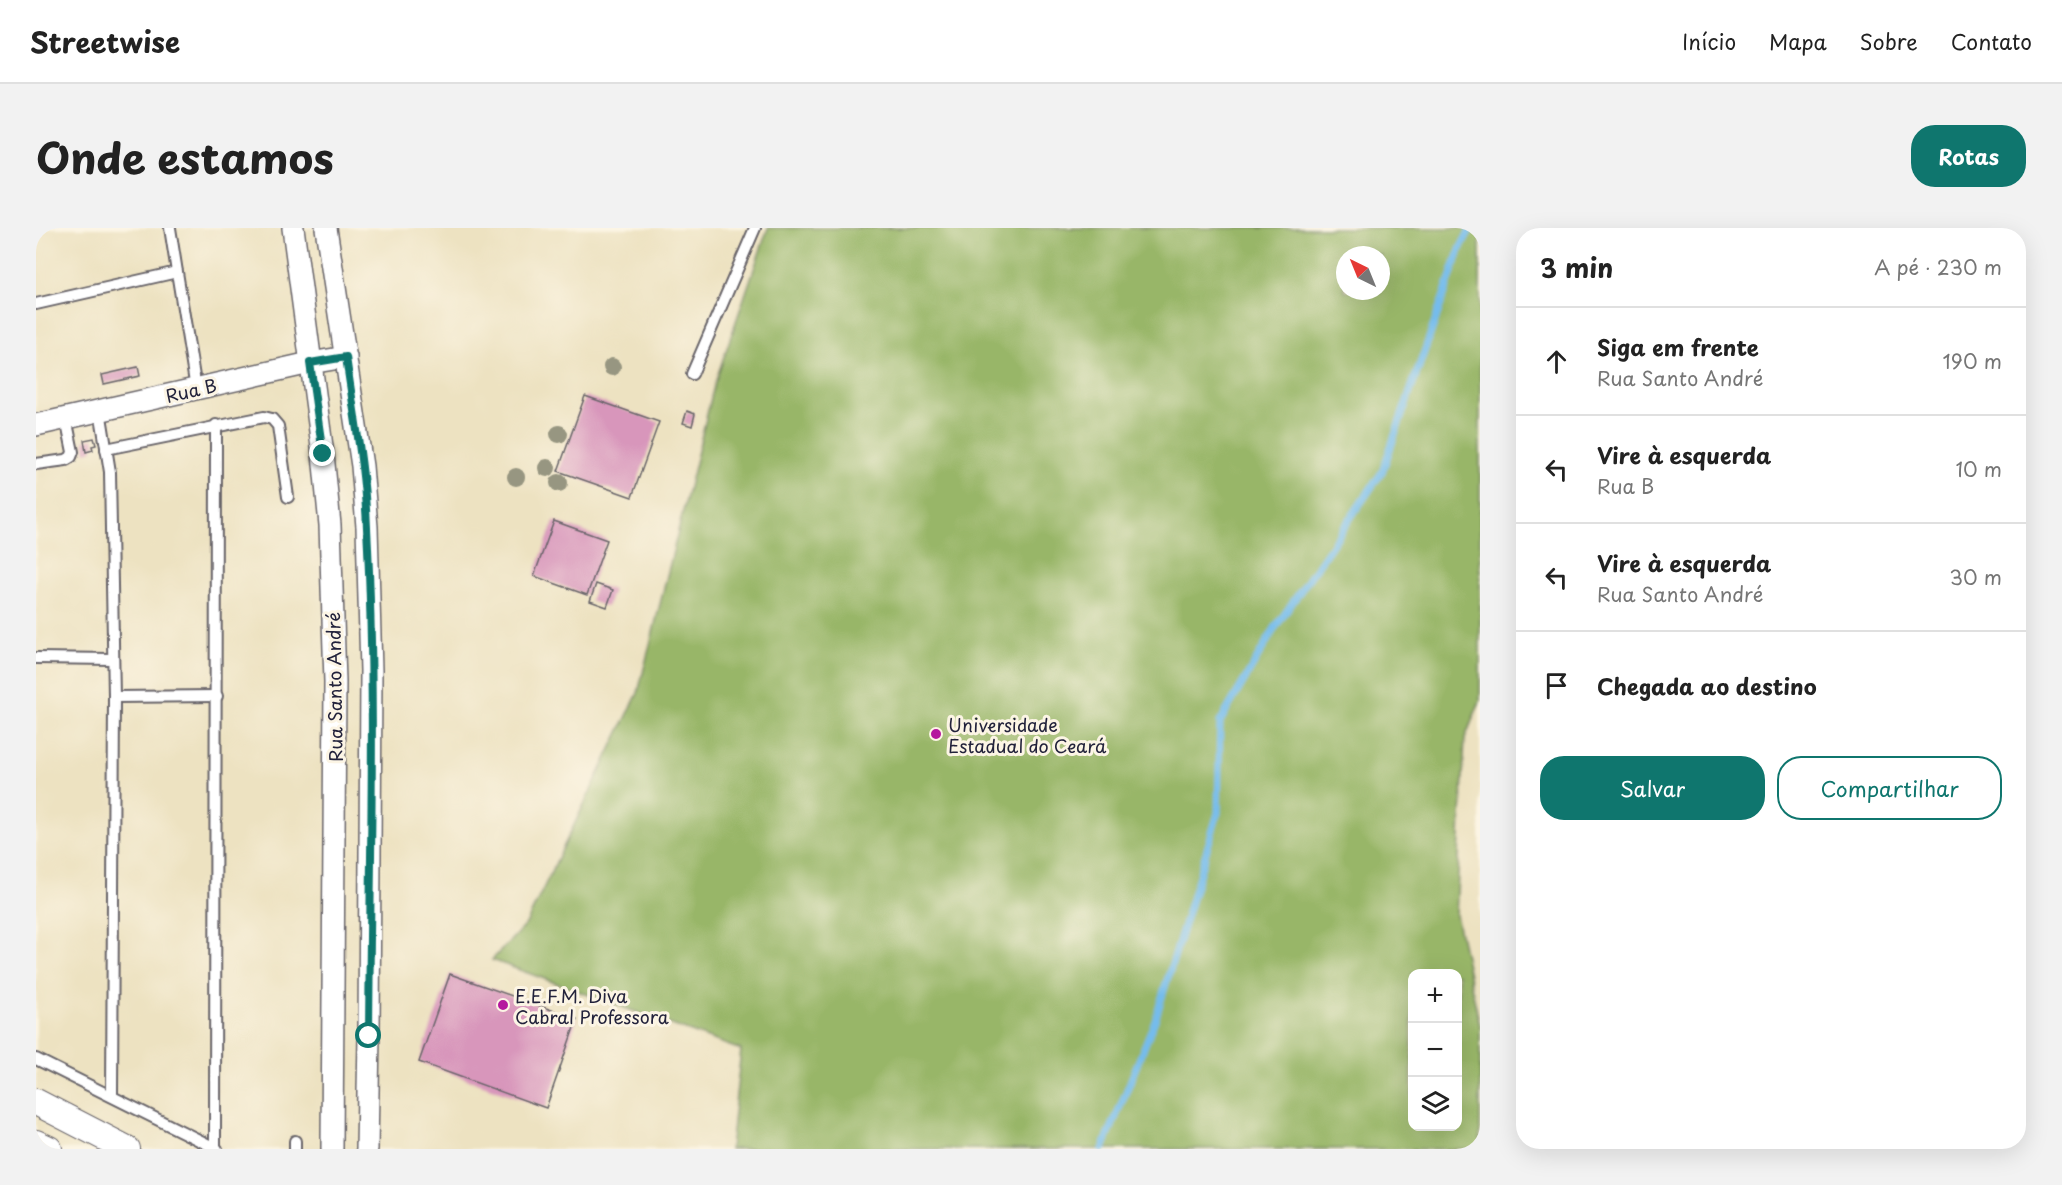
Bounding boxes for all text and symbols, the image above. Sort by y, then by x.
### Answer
text: Streetwise [30,20,180,63]
text: Início [1682,25,1736,57]
text: Mapa [1769,25,1827,57]
text: Sobre [1860,25,1918,57]
text: Contato [1951,25,2032,57]
text: Onde estamos [36,125,334,188]
button: Rotas [1911,125,2026,187]
north arrow [1336,246,1390,300]
text: 3 min [1540,248,1613,287]
text: A pé · 230 m [1874,252,2002,282]
text: Siga em frente [1597,330,1759,363]
icon: ahead [1540,345,1573,378]
text: 190 m [1943,346,2002,376]
text: Rua Santo André [1597,363,1763,393]
street label: Rua B [163,371,219,409]
text: Vire à esquerda [1597,438,1771,471]
route end [309,440,335,466]
icon: left [1540,453,1573,486]
text: 10 m [1955,454,2002,484]
text: Rua B [1597,471,1654,501]
text: Vire à esquerda [1597,546,1771,579]
icon: left [1540,561,1573,594]
text: 30 m [1949,562,2002,592]
text: Rua Santo André [1597,579,1763,609]
street label: Rua Santo André [319,612,349,762]
icon: arrive [1540,669,1573,702]
text: Chegada ao destino [1597,669,1817,702]
place label: Universidade Estadual do Ceará [948,711,1107,759]
marker: Universidade Estadual do Ceará [929,727,943,741]
button: Salvar [1540,756,1765,820]
button: Compartilhar [1777,756,2002,820]
map controls [1408,969,1462,1131]
button: + [1408,969,1462,1023]
place label: E.E.F.M. Diva Cabral Professora [515,982,669,1030]
marker: E.E.F.M. Diva Cabral Professora [496,998,510,1012]
route start [355,1022,381,1048]
button: − [1408,1023,1462,1077]
button: layers [1408,1077,1462,1131]

